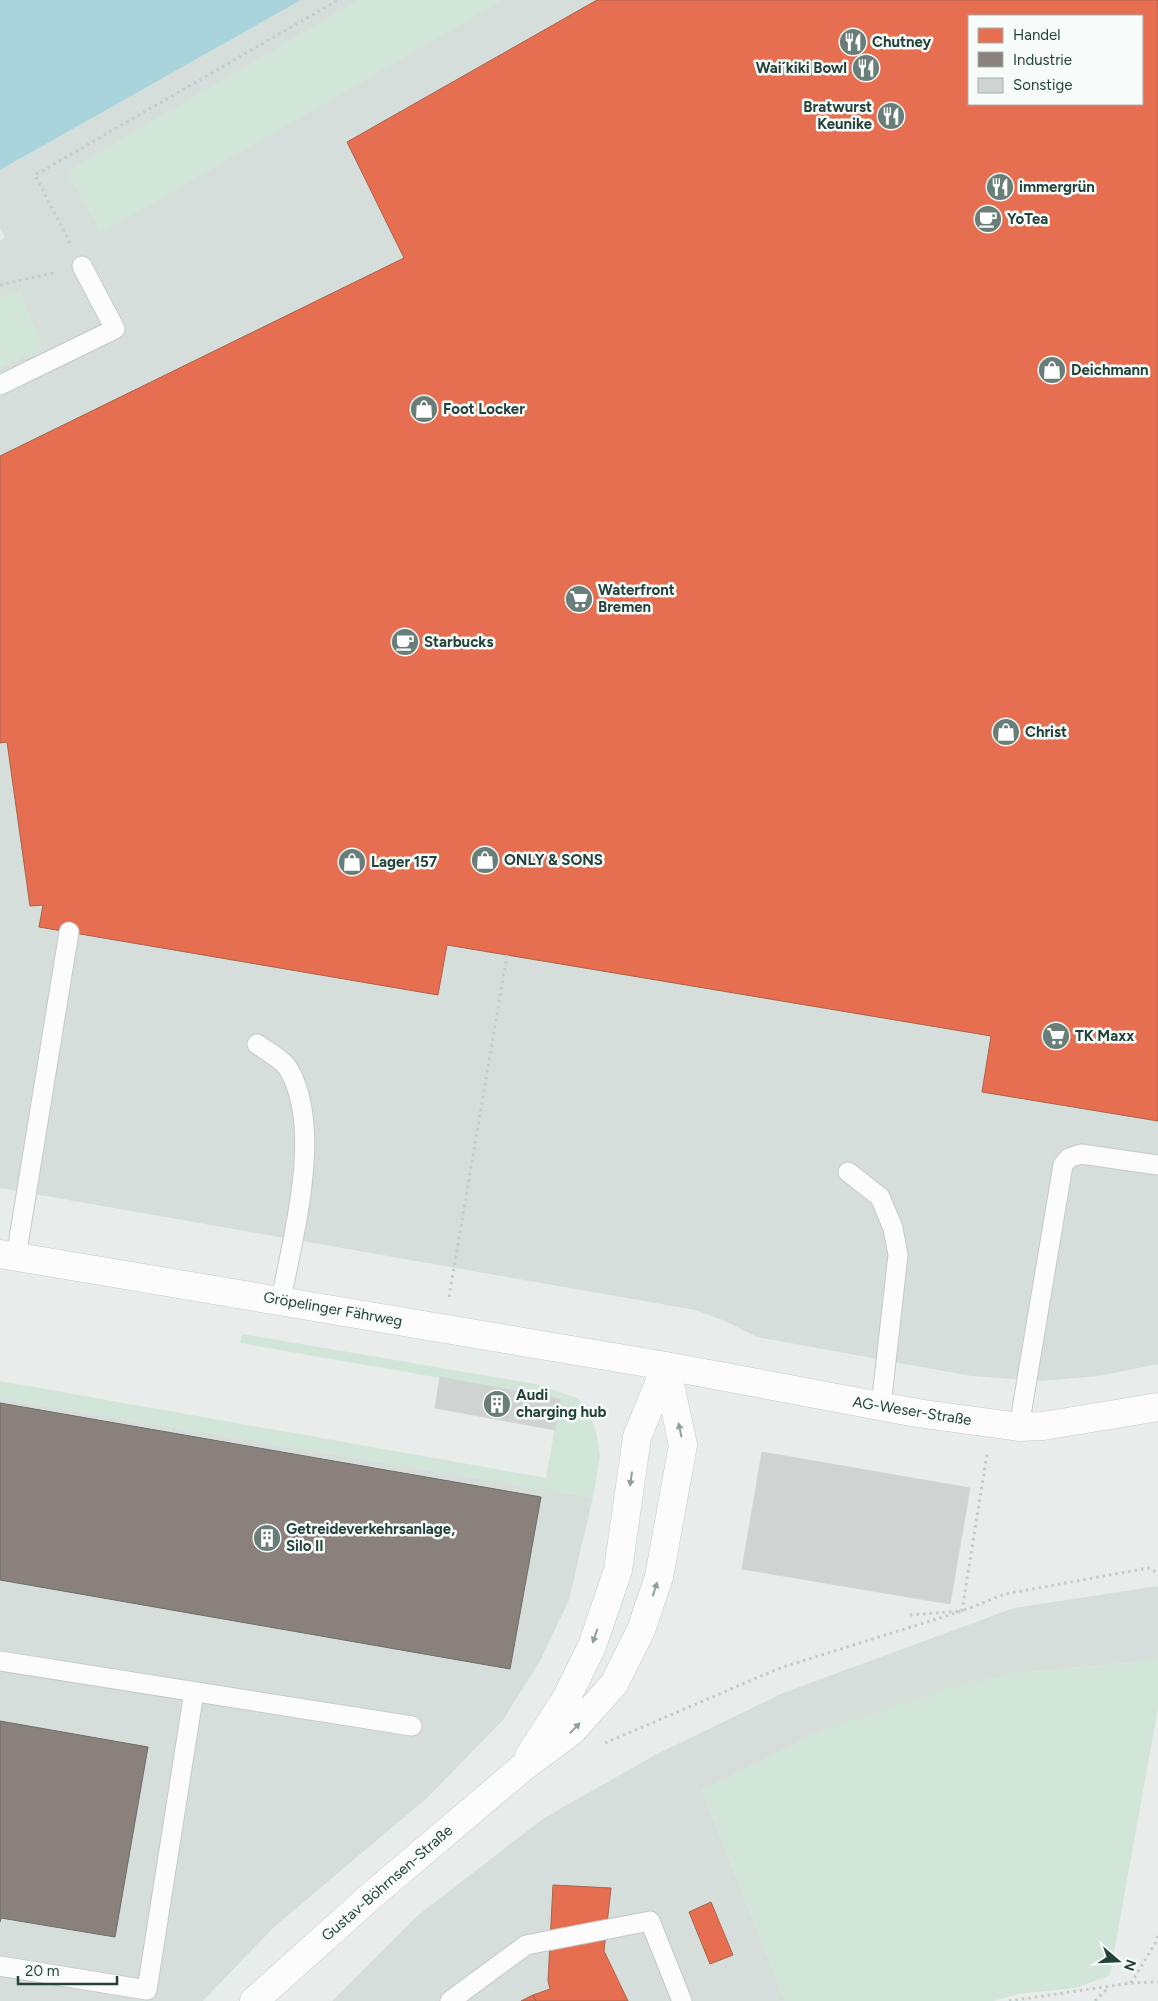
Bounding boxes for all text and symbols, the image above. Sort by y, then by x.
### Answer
legend [968,15,1143,105]
text: Handel [1013,26,1061,44]
restaurant icon: Chutney [838,27,868,57]
place label: Chutney [872,33,931,51]
text: Industrie [1013,51,1072,69]
restaurant icon: Wai´kiki Bowl [851,53,881,83]
place label: Wai´kiki Bowl [756,59,847,77]
text: Sonstige [1013,76,1072,94]
place label: Bratwurst Keunike [803,98,873,133]
restaurant icon: Bratwurst Keunike [876,101,906,131]
restaurant icon: immergrün [985,172,1015,202]
place label: immergrün [1019,178,1095,196]
cafe icon: YoTea [973,204,1003,234]
place label: YoTea [1007,210,1048,228]
shop icon: Deichmann [1037,355,1067,385]
place label: Deichmann [1071,361,1149,379]
shop icon: Foot Locker [409,394,439,424]
place label: Foot Locker [443,400,525,418]
place label: Waterfront Bremen [598,581,675,616]
supermarket icon: Waterfront Bremen [564,584,594,614]
cafe icon: Starbucks [390,627,420,657]
place label: Starbucks [424,633,493,651]
shop icon: Christ [991,717,1021,747]
place label: Christ [1025,723,1067,741]
shop icon: ONLY & SONS [470,845,500,875]
shop icon: Lager 157 [337,847,367,877]
place label: ONLY & SONS [504,851,603,869]
place label: Lager 157 [371,853,437,871]
supermarket icon: TK Maxx [1041,1021,1071,1051]
place label: TK Maxx [1075,1027,1134,1045]
street label: Gröpelinger Fährweg [262,1288,404,1330]
place label: Audi charging hub [516,1386,607,1421]
building icon: Audi charging hub [482,1389,512,1419]
street label: AG-Weser-Straße [851,1393,973,1429]
one-way arrow [676,1422,684,1437]
one-way arrow [627,1471,635,1487]
place label: Getreideverkehrsanlage, Silo II [286,1520,455,1555]
building icon: Getreideverkehrsanlage, Silo II [252,1523,282,1553]
one-way arrow [651,1581,659,1596]
one-way arrow [591,1629,598,1644]
one-way arrow [569,1722,581,1734]
street label: Gustav-Böhrnsen-Straße [318,1821,456,1945]
north arrow [1093,1936,1143,1986]
scale bar [18,1954,116,1986]
text: N [1120,1957,1140,1973]
text: 20 m [25,1962,59,1980]

